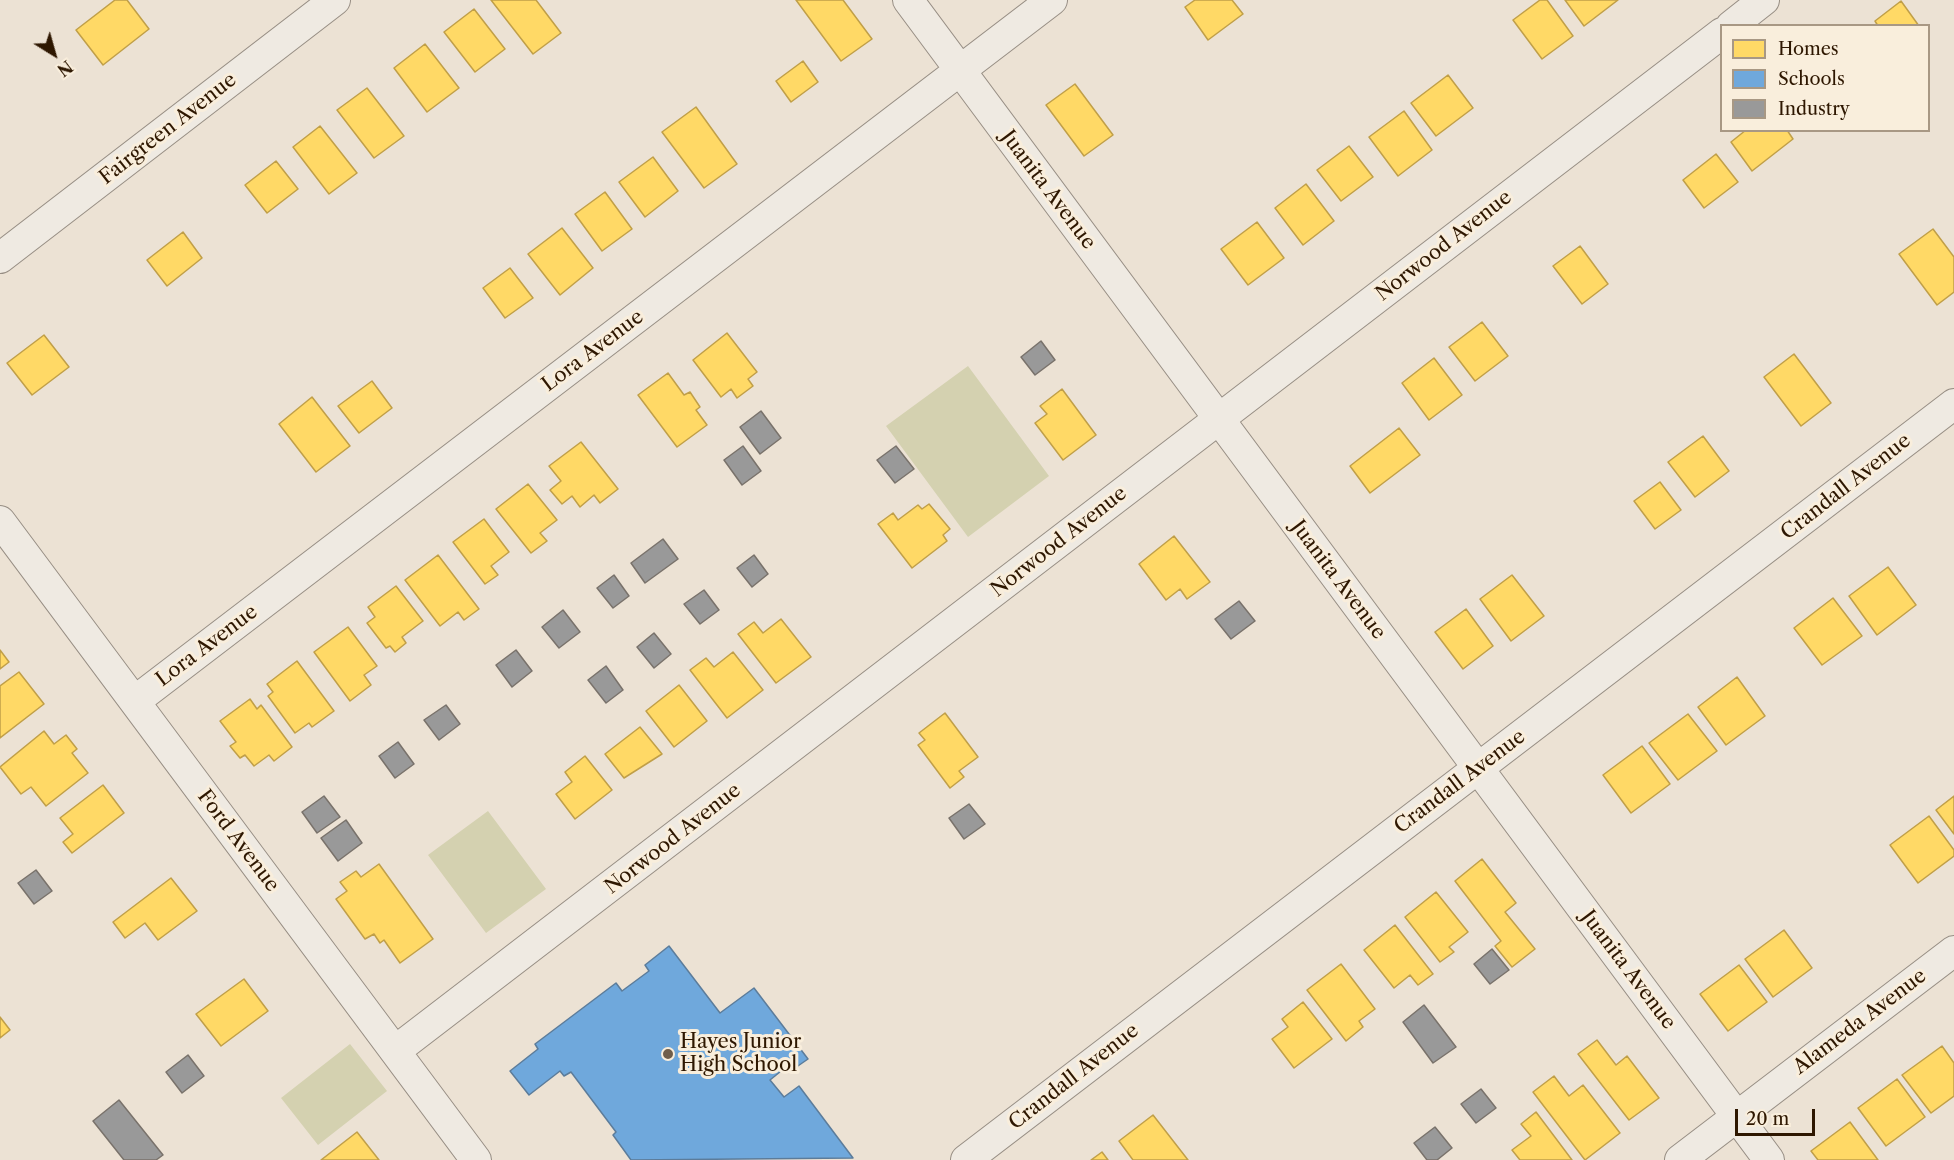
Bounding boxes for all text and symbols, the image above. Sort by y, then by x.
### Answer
north arrow [24,24,84,84]
legend [1720,24,1930,132]
text: Homes [1778,38,1839,60]
text: N [53,56,76,81]
street label: Fairgreen Avenue [95,68,241,190]
text: Schools [1778,68,1845,90]
text: Industry [1778,98,1850,120]
street label: Juanita Avenue [996,126,1100,254]
street label: Norwood Avenue [1371,185,1517,307]
street label: Lora Avenue [538,305,648,397]
street label: Crandall Avenue [1776,429,1916,545]
street label: Norwood Avenue [986,481,1132,603]
street label: Juanita Avenue [1286,516,1390,644]
street label: Lora Avenue [152,600,262,692]
street label: Crandall Avenue [1390,725,1530,839]
street label: Norwood Avenue [600,778,746,900]
street label: Ford Avenue [192,785,284,897]
street label: Juanita Avenue [1576,906,1680,1034]
street label: Alameda Avenue [1789,964,1931,1080]
street label: Crandall Avenue [1004,1019,1144,1135]
place label: Hayes Junior High School [680,1030,801,1077]
marker: Hayes Junior High School [661,1047,675,1061]
scale bar [1738,1097,1818,1135]
text: 20 m [1746,1108,1789,1130]

